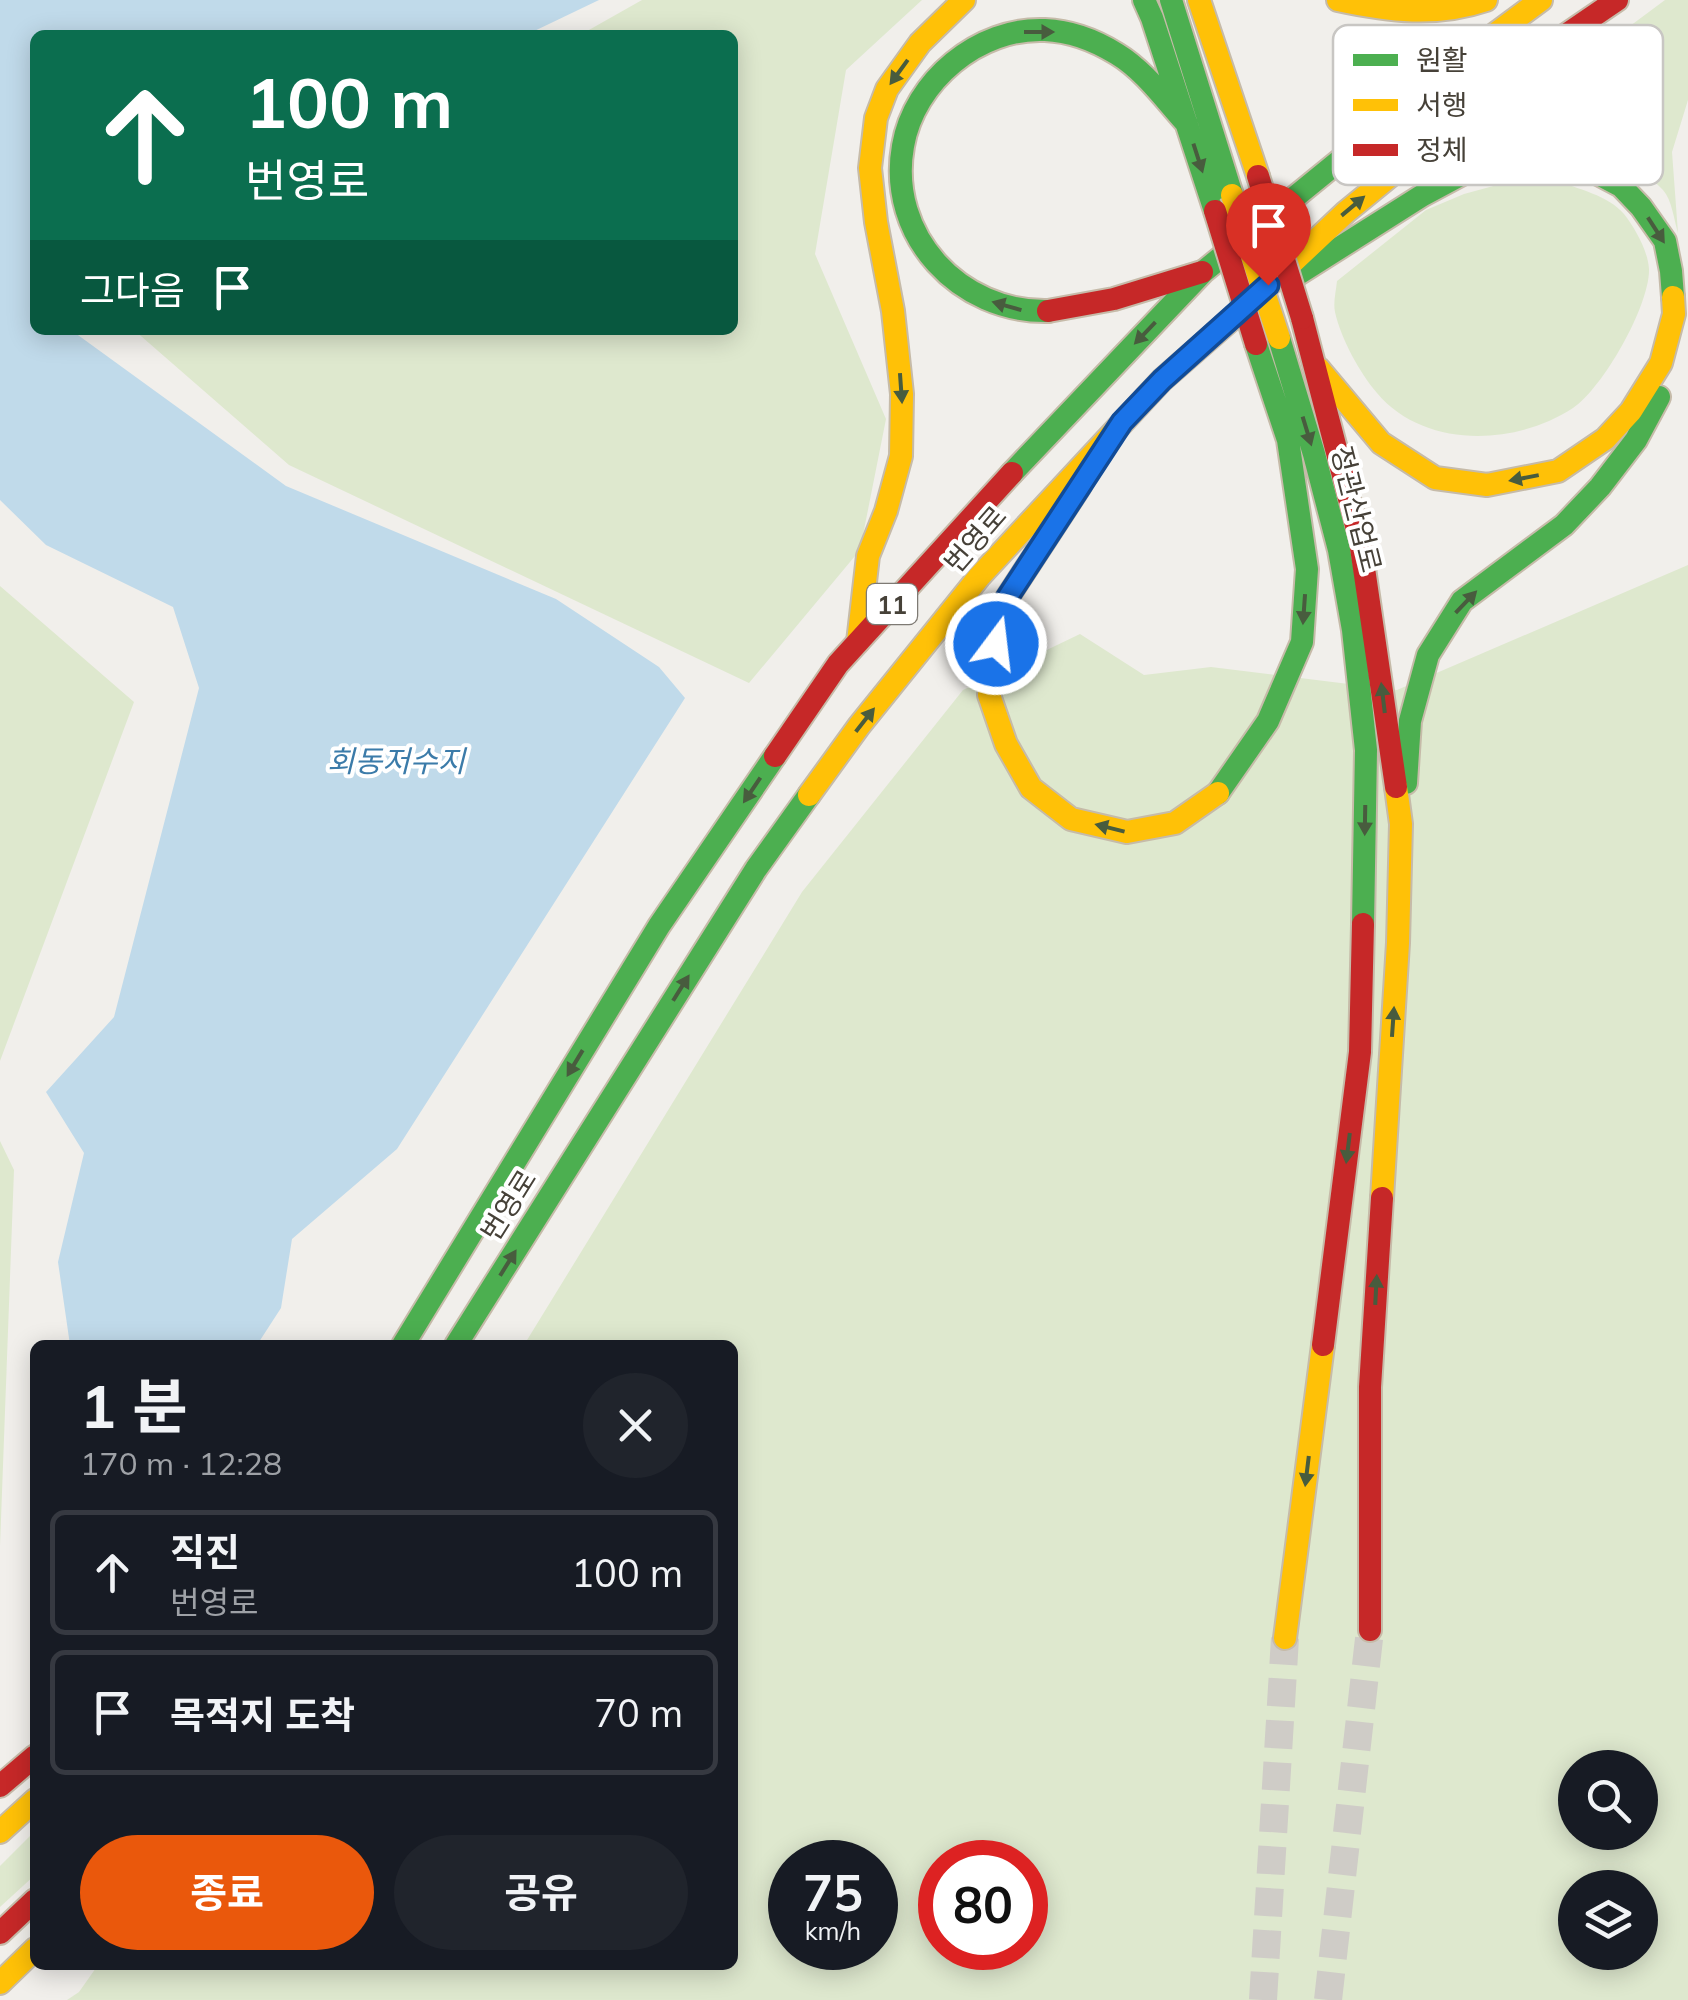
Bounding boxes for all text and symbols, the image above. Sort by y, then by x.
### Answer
one-way arrow [1024,25,1055,41]
legend [1333,25,1663,185]
text: 원활 [1416,42,1468,77]
text: 100 m [245,58,453,146]
one-way arrow [890,59,910,85]
icon: ahead [80,70,210,200]
text: 서행 [1416,87,1468,122]
text: 정체 [1416,132,1468,167]
one-way arrow [1192,144,1207,174]
text: 번영로 [245,152,369,208]
pin [1226,183,1311,286]
one-way arrow [1340,196,1365,218]
icon: arrive [1241,198,1296,253]
one-way arrow [1647,216,1665,243]
icon: arrive [205,260,260,315]
text: 그다음 [80,266,185,314]
one-way arrow [991,298,1022,313]
one-way arrow [1134,320,1158,344]
one-way arrow [893,373,909,405]
one-way arrow [1300,416,1315,447]
street label: 정관산업로 [1324,442,1390,576]
one-way arrow [1508,470,1539,486]
street label: 번영로 [936,498,1014,580]
road number: 11 [867,584,917,624]
one-way arrow [1454,590,1477,614]
position arrow [944,592,1048,696]
one-way arrow [1296,594,1312,626]
one-way arrow [1375,682,1391,714]
one-way arrow [854,707,875,733]
water label: 회동저수지 [327,742,467,780]
one-way arrow [743,777,762,804]
one-way arrow [1357,804,1373,836]
one-way arrow [1094,820,1125,835]
one-way arrow [672,974,690,1002]
one-way arrow [1385,1006,1401,1037]
one-way arrow [567,1049,584,1077]
one-way arrow [1340,1133,1356,1165]
street label: 번영로 [473,1163,543,1247]
one-way arrow [498,1249,516,1276]
one-way arrow [1368,1274,1384,1306]
text: 1 분 [80,1368,188,1443]
button: close [583,1373,688,1478]
text: 170 m · 12:28 [80,1443,282,1483]
one-way arrow [1299,1456,1315,1487]
text: 직진 [170,1528,240,1576]
icon: ahead [85,1545,140,1600]
text: 100 m [571,1549,683,1597]
text: 번영로 [170,1582,258,1622]
icon: arrive [85,1685,140,1740]
text: 70 m [594,1689,683,1737]
text: 목적지 도착 [170,1691,355,1739]
map controls [1558,1750,1658,1970]
button: search [1558,1750,1658,1850]
button: 종료 [80,1835,374,1950]
button: 공유 [394,1835,688,1950]
speed limit sign: 80 [918,1840,1048,1970]
text: 75 [803,1861,863,1924]
button: layers [1558,1870,1658,1970]
text: km/h [805,1915,861,1946]

